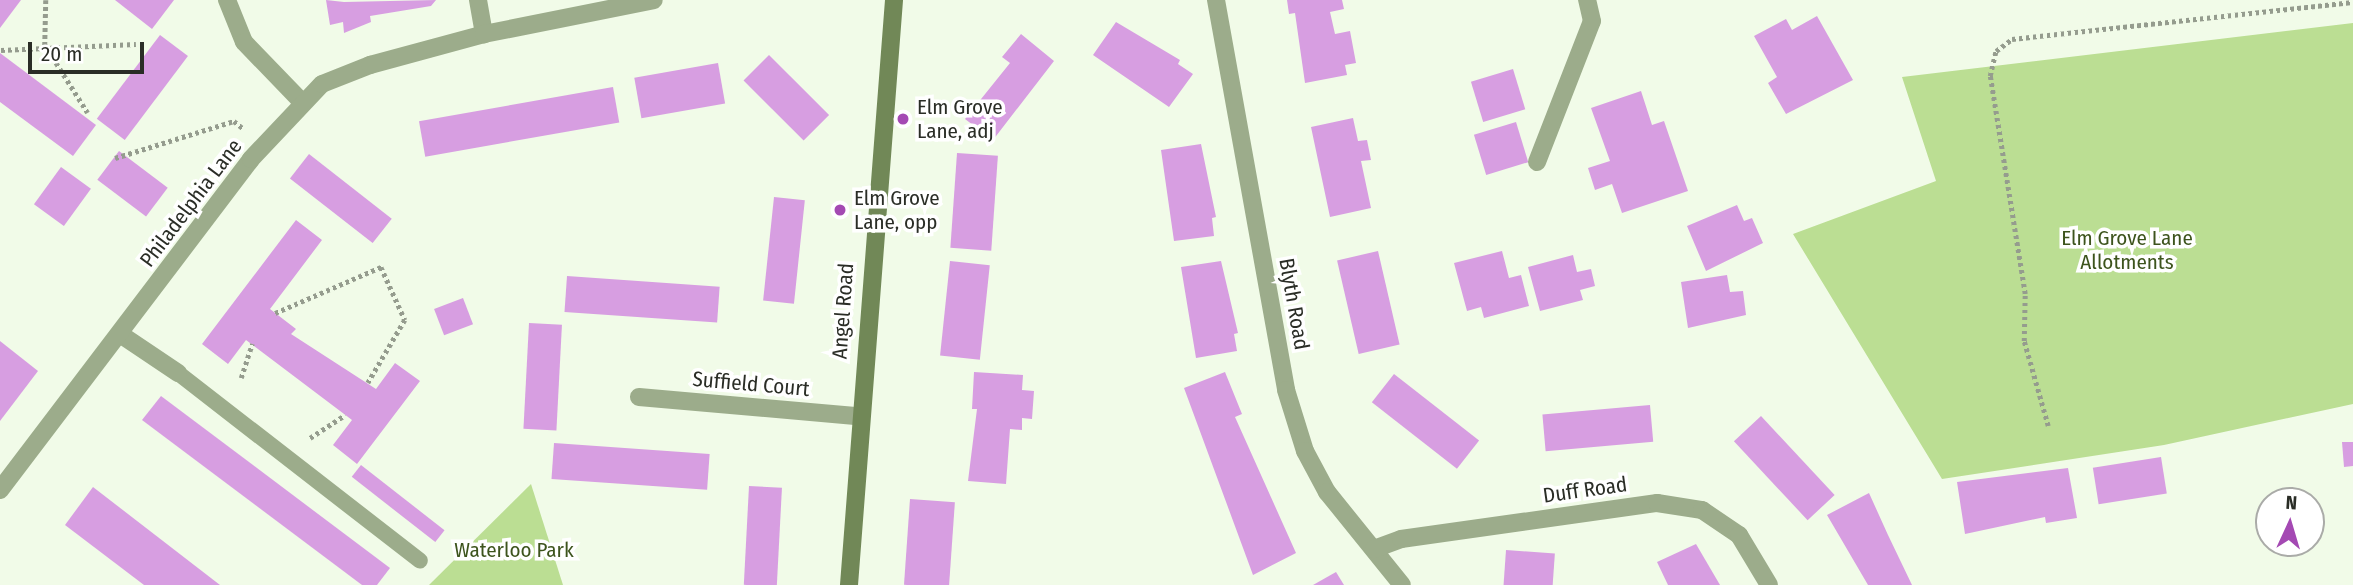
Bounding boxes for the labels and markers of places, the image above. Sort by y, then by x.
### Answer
place label: Elm Grove Lane, adj [917,94,1003,144]
marker: Elm Grove Lane, adj [895,111,911,127]
place label: Elm Grove Lane, opp [854,185,940,235]
marker: Elm Grove Lane, opp [832,202,848,218]

